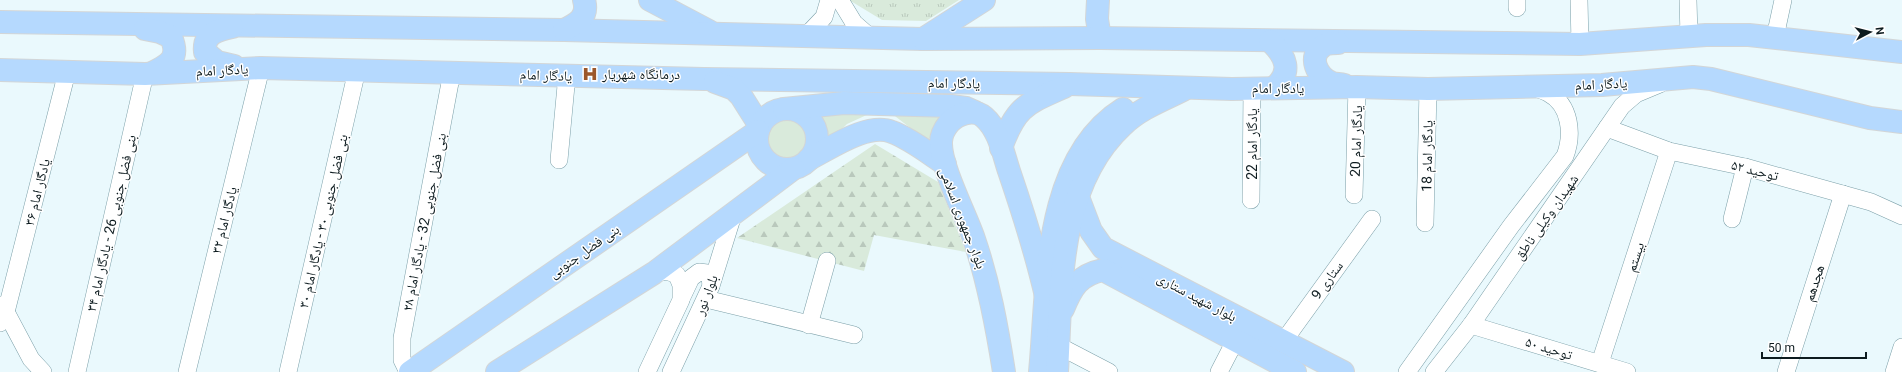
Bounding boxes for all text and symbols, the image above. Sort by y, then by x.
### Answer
north arrow [1850,12,1890,52]
text: N [1873,26,1886,36]
street label: یادگار امام [195,61,249,81]
hospital icon: درمانگاه شهریار [581,65,599,83]
street label: یادگار امام [519,66,573,86]
place label: درمانگاه شهریار [601,66,680,83]
street label: یادگار امام [928,75,981,93]
street label: یادگار امام [1574,75,1628,95]
street label: یادگار امام [1252,80,1304,98]
street label: یادگار امام 20 [1347,105,1367,177]
street label: یادگار امام 22 [1244,108,1262,180]
street label: یادگار امام 18 [1418,120,1438,192]
street label: بنی فضل جنوبی 32 - یادگار امام ۲۸ [399,131,451,313]
street label: بنی فضل جنوبی ۳۰ - یادگار امام ۳۰ [295,132,353,310]
street label: بنی فضل جنوبی 26 - یادگار امام ۳۴ [83,133,141,313]
street label: توحید ۵۲ [1730,156,1780,185]
street label: یادگار امام ۳۶ [21,157,55,228]
street label: بلوار جمهوری اسلامی [935,165,990,271]
street label: شهیدان وکیلی ناطق [1511,171,1583,264]
street label: یادگار امام ۳۲ [208,185,242,256]
street label: بنی فضل جنوبی [546,221,623,282]
street label: بیستم [1623,240,1649,275]
street label: ستاری 9 [1308,258,1347,303]
street label: هجدهم [1801,263,1829,304]
street label: بلوار شهید ستاری [1154,269,1240,326]
street label: بلوار نور [691,272,722,319]
street label: توحید ۵۰ [1523,333,1574,364]
scale bar [1762,334,1866,360]
text: 50 m [1768,341,1795,355]

